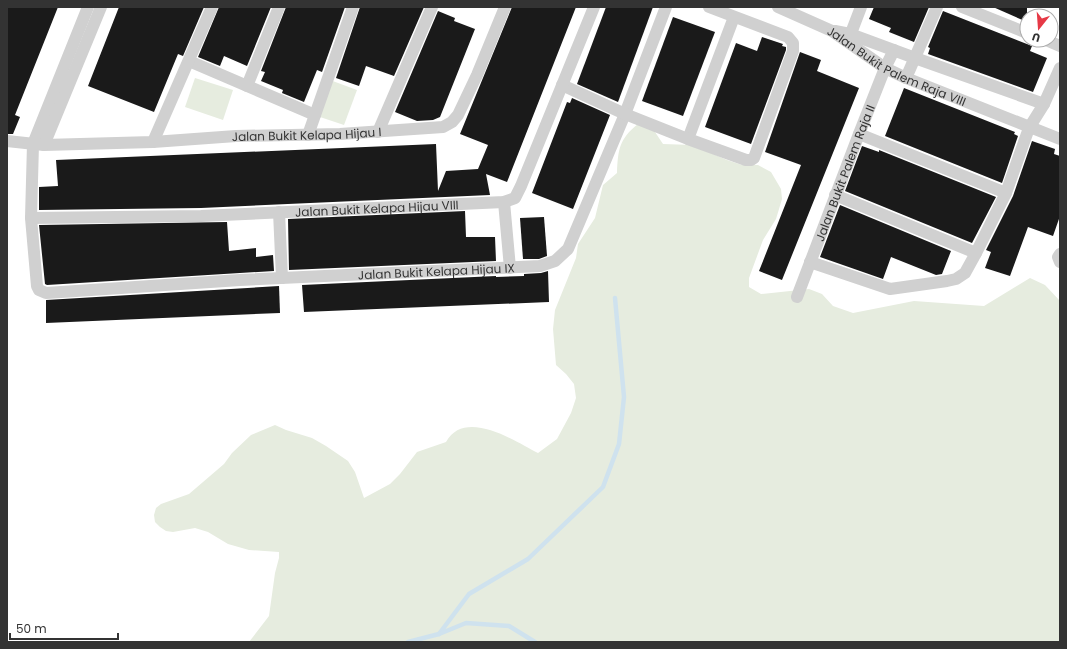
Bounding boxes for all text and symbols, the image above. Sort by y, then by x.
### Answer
north arrow [1019,8,1059,48]
street label: Jalan Bukit Palem Raja VIII [825,22,969,110]
text: U [1030,29,1042,46]
street label: Jalan Bukit Palem Raja II [811,102,878,243]
street label: Jalan Bukit Kelapa Hijau I [231,123,382,145]
street label: Jalan Bukit Kelapa Hijau VIII [295,196,459,220]
street label: Jalan Bukit Kelapa Hijau IX [357,259,515,283]
scale bar [10,615,118,641]
text: 50 m [16,620,47,637]

